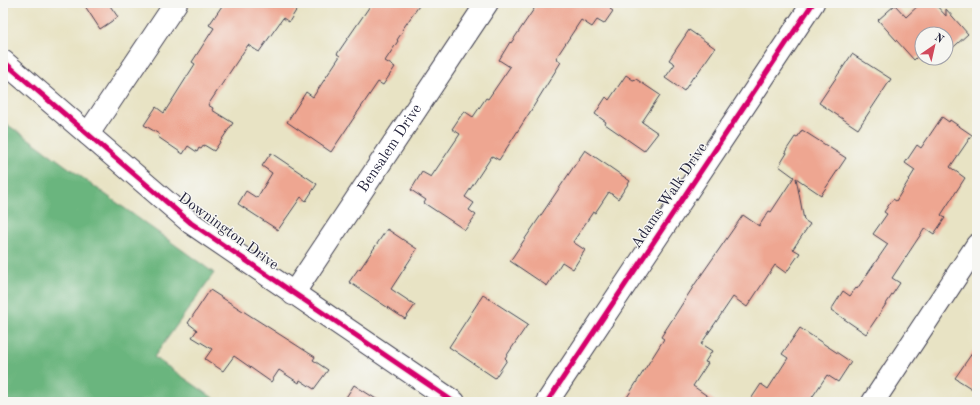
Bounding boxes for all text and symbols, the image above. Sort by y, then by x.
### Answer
north arrow [914,26,954,66]
text: N [932,32,946,46]
street label: Bensalem Drive [355,102,425,195]
street label: Adams Walk Drive [629,140,711,251]
street label: Downington Drive [175,191,281,273]

